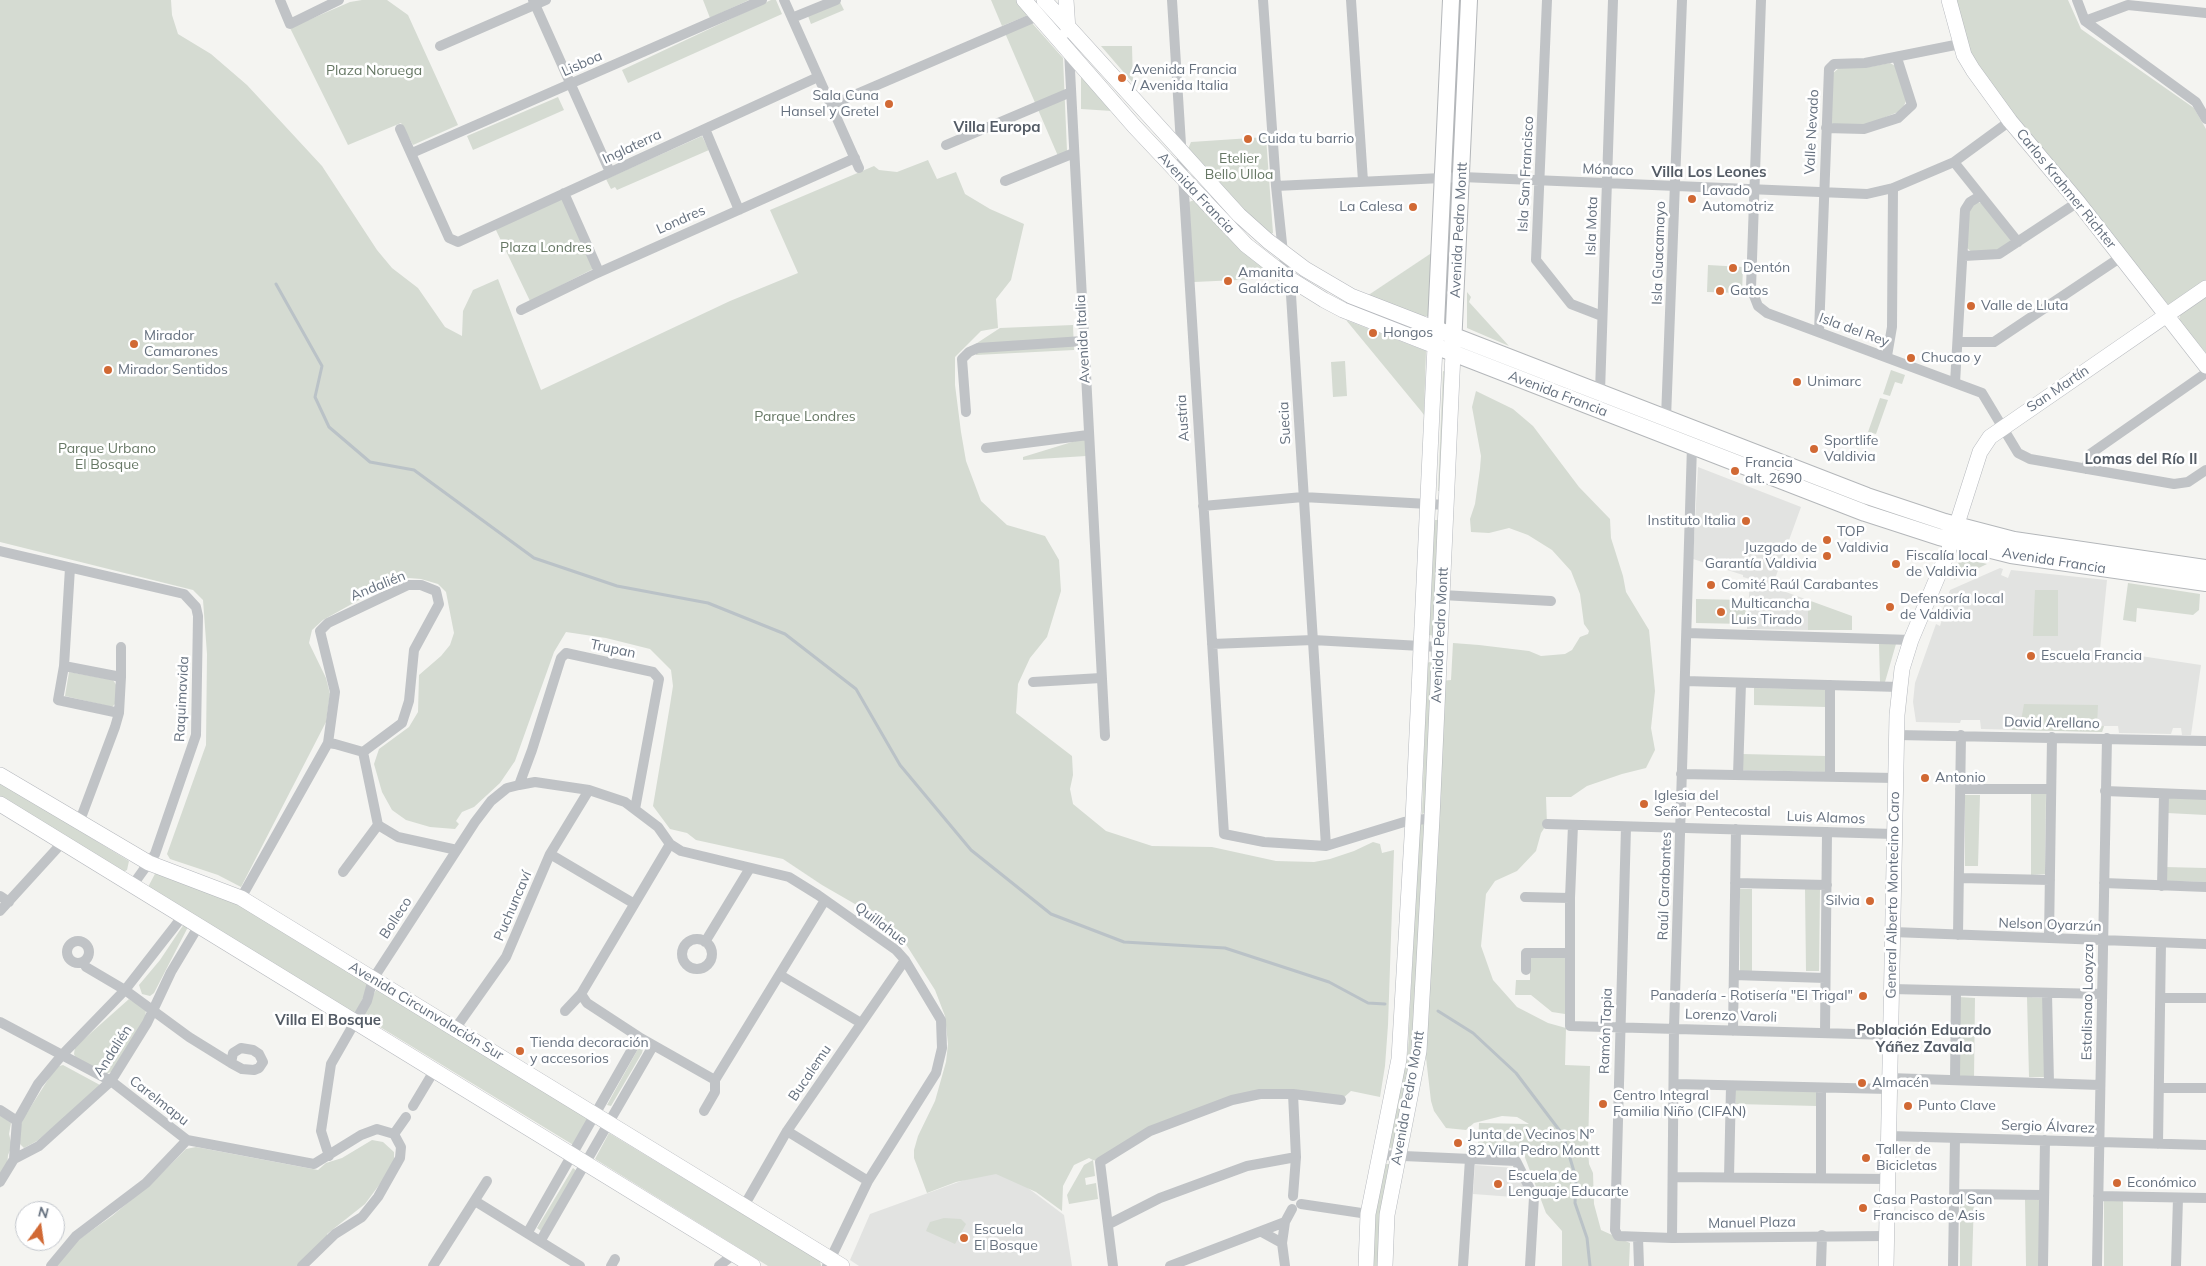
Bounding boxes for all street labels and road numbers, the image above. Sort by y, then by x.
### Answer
street label: Lisboa [559,48,605,80]
street label: Valle Nevado [1801,89,1823,175]
street label: Isla San Francisco [1515,116,1537,232]
street label: Inglaterra [600,126,664,168]
street label: Carlos Krahmer Richter [2012,126,2120,252]
street label: Avenida Francia [1154,149,1238,237]
street label: Mónaco [1582,161,1634,179]
street label: Avenida Pedro Montt [1447,162,1471,298]
street label: Isla Mota [1583,196,1601,256]
street label: Isla Guacamayo [1649,201,1669,305]
street label: Londres [654,202,708,238]
street label: Avenida Italia [1072,294,1094,384]
street label: Isla del Rey [1817,310,1891,350]
street label: San Martín [2024,362,2092,416]
street label: Avenida Francia [1506,367,1610,421]
street label: Austria [1173,394,1193,442]
street label: Suecia [1275,401,1295,445]
street label: Avenida Francia [2001,545,2107,577]
street label: Andalién [348,567,408,605]
street label: Avenida Pedro Montt [1428,567,1452,703]
street label: Trupan [589,636,637,662]
street label: Raquimavida [171,656,193,742]
street label: David Arellano [2004,714,2100,732]
street label: General Alberto Montecino Caro [1883,791,1903,999]
street label: Luis Alamos [1786,808,1866,828]
street label: Raúl Carabantes [1655,831,1675,941]
street label: Puchuncaví [491,868,535,944]
street label: Bolleco [376,894,416,942]
street label: Quillahue [852,899,910,949]
street label: Nelson Oyarzún [1998,915,2102,935]
street label: Estalisnao Loayza [2079,943,2097,1061]
street label: Avenida Circunvalación Sur [346,958,506,1064]
street label: Ramón Tapia [1596,988,1616,1074]
street label: Lorenzo Varoli [1685,1006,1777,1026]
street label: Andalién [90,1022,136,1080]
street label: Avenida Pedro Montt [1388,1030,1428,1166]
street label: Bucalemu [785,1042,835,1104]
street label: Carelmapu [126,1073,192,1129]
street label: Sergio Álvarez [2001,1117,2095,1137]
street label: Manuel Plaza [1708,1214,1796,1232]

